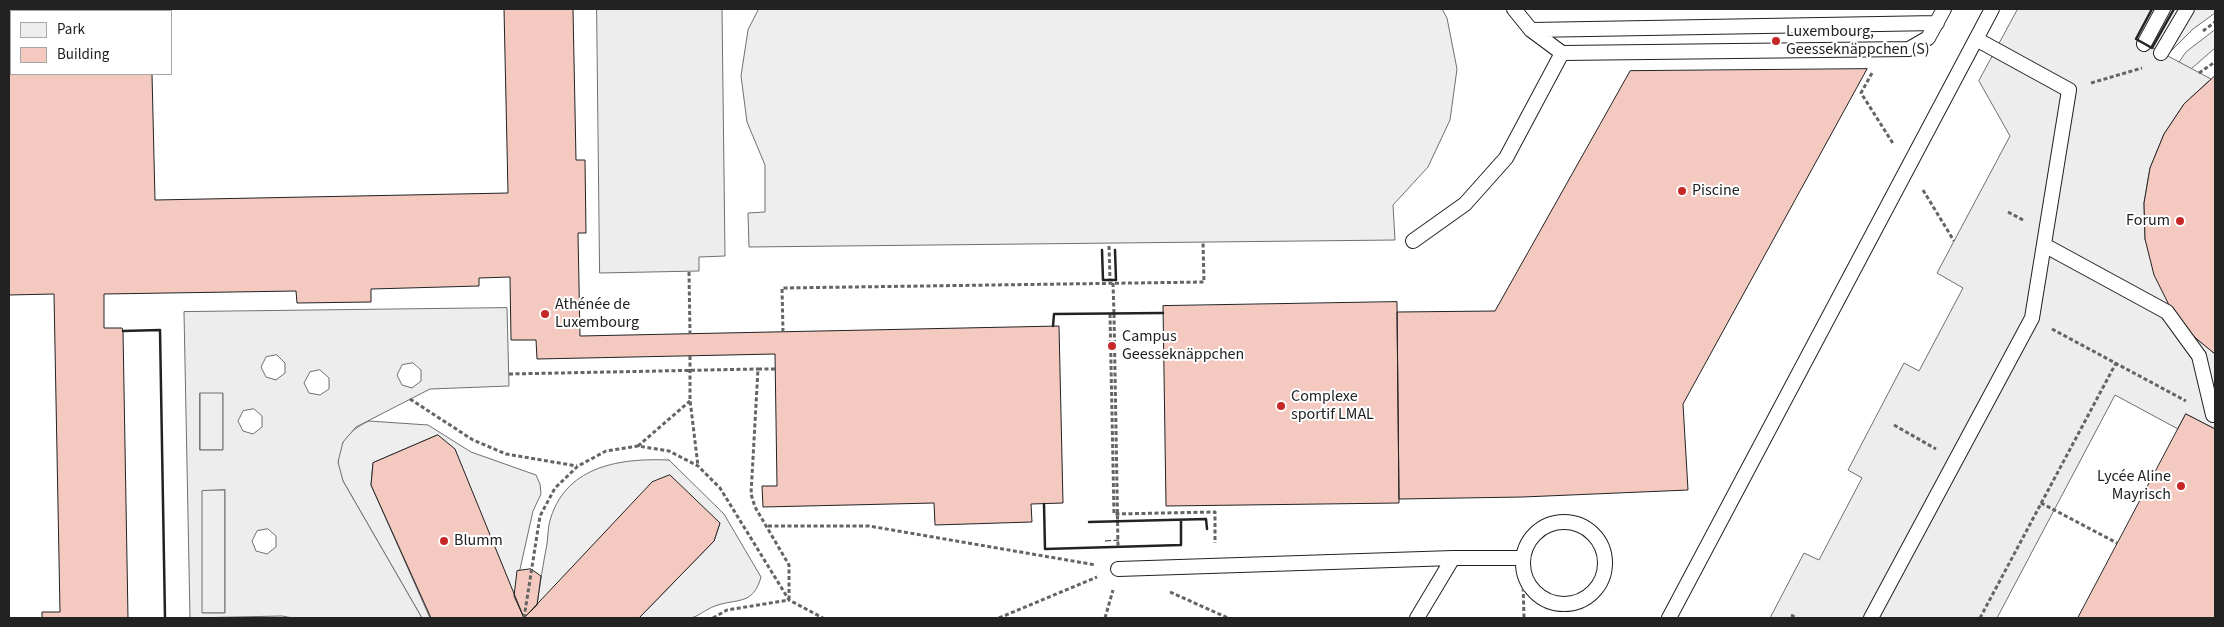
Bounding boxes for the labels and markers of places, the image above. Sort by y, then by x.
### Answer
place label: Luxembourg, Geesseknäppchen (S) [1786,22,1930,60]
marker: Luxembourg, Geesseknäppchen (S) [1770,35,1782,47]
place label: Piscine [1692,181,1740,201]
marker: Piscine [1676,185,1688,197]
place label: Forum [2126,211,2170,231]
marker: Forum [2174,215,2186,227]
place label: Athénée de Luxembourg [555,295,639,333]
marker: Athénée de Luxembourg [539,308,551,320]
place label: Campus Geesseknäppchen [1122,327,1244,365]
marker: Campus Geesseknäppchen [1106,340,1118,352]
place label: Complexe sportif LMAL [1291,387,1374,425]
marker: Complexe sportif LMAL [1275,400,1287,412]
place label: Lycée Aline Mayrisch [2097,467,2171,505]
marker: Lycée Aline Mayrisch [2175,480,2187,492]
place label: Blumm [454,531,503,551]
marker: Blumm [438,535,450,547]

